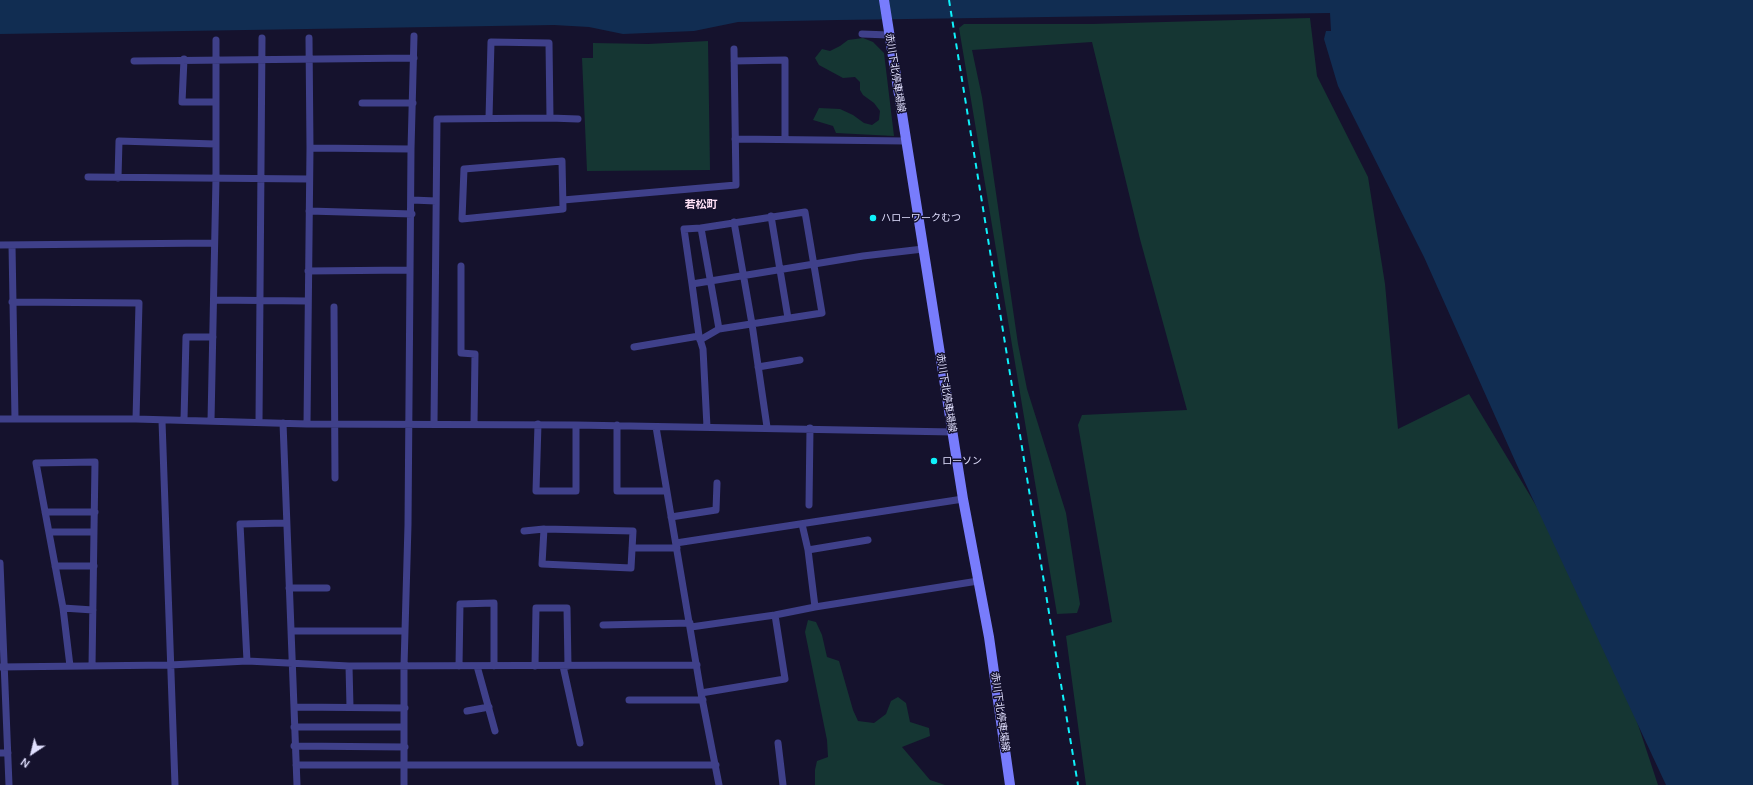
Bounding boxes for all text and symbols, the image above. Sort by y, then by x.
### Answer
street label: 赤川下北停車場線 [883,33,907,113]
district label: 若松町 [685,198,717,212]
place label: ハローワークむつ [881,212,961,224]
marker: ハローワークむつ [868,213,878,223]
street label: 赤川下北停車場線 [934,353,958,433]
place label: ローソン [942,455,982,467]
marker: ローソン [929,456,939,466]
street label: 赤川下北停車場線 [988,672,1012,752]
north arrow [12,733,52,773]
text: N [17,755,32,772]

